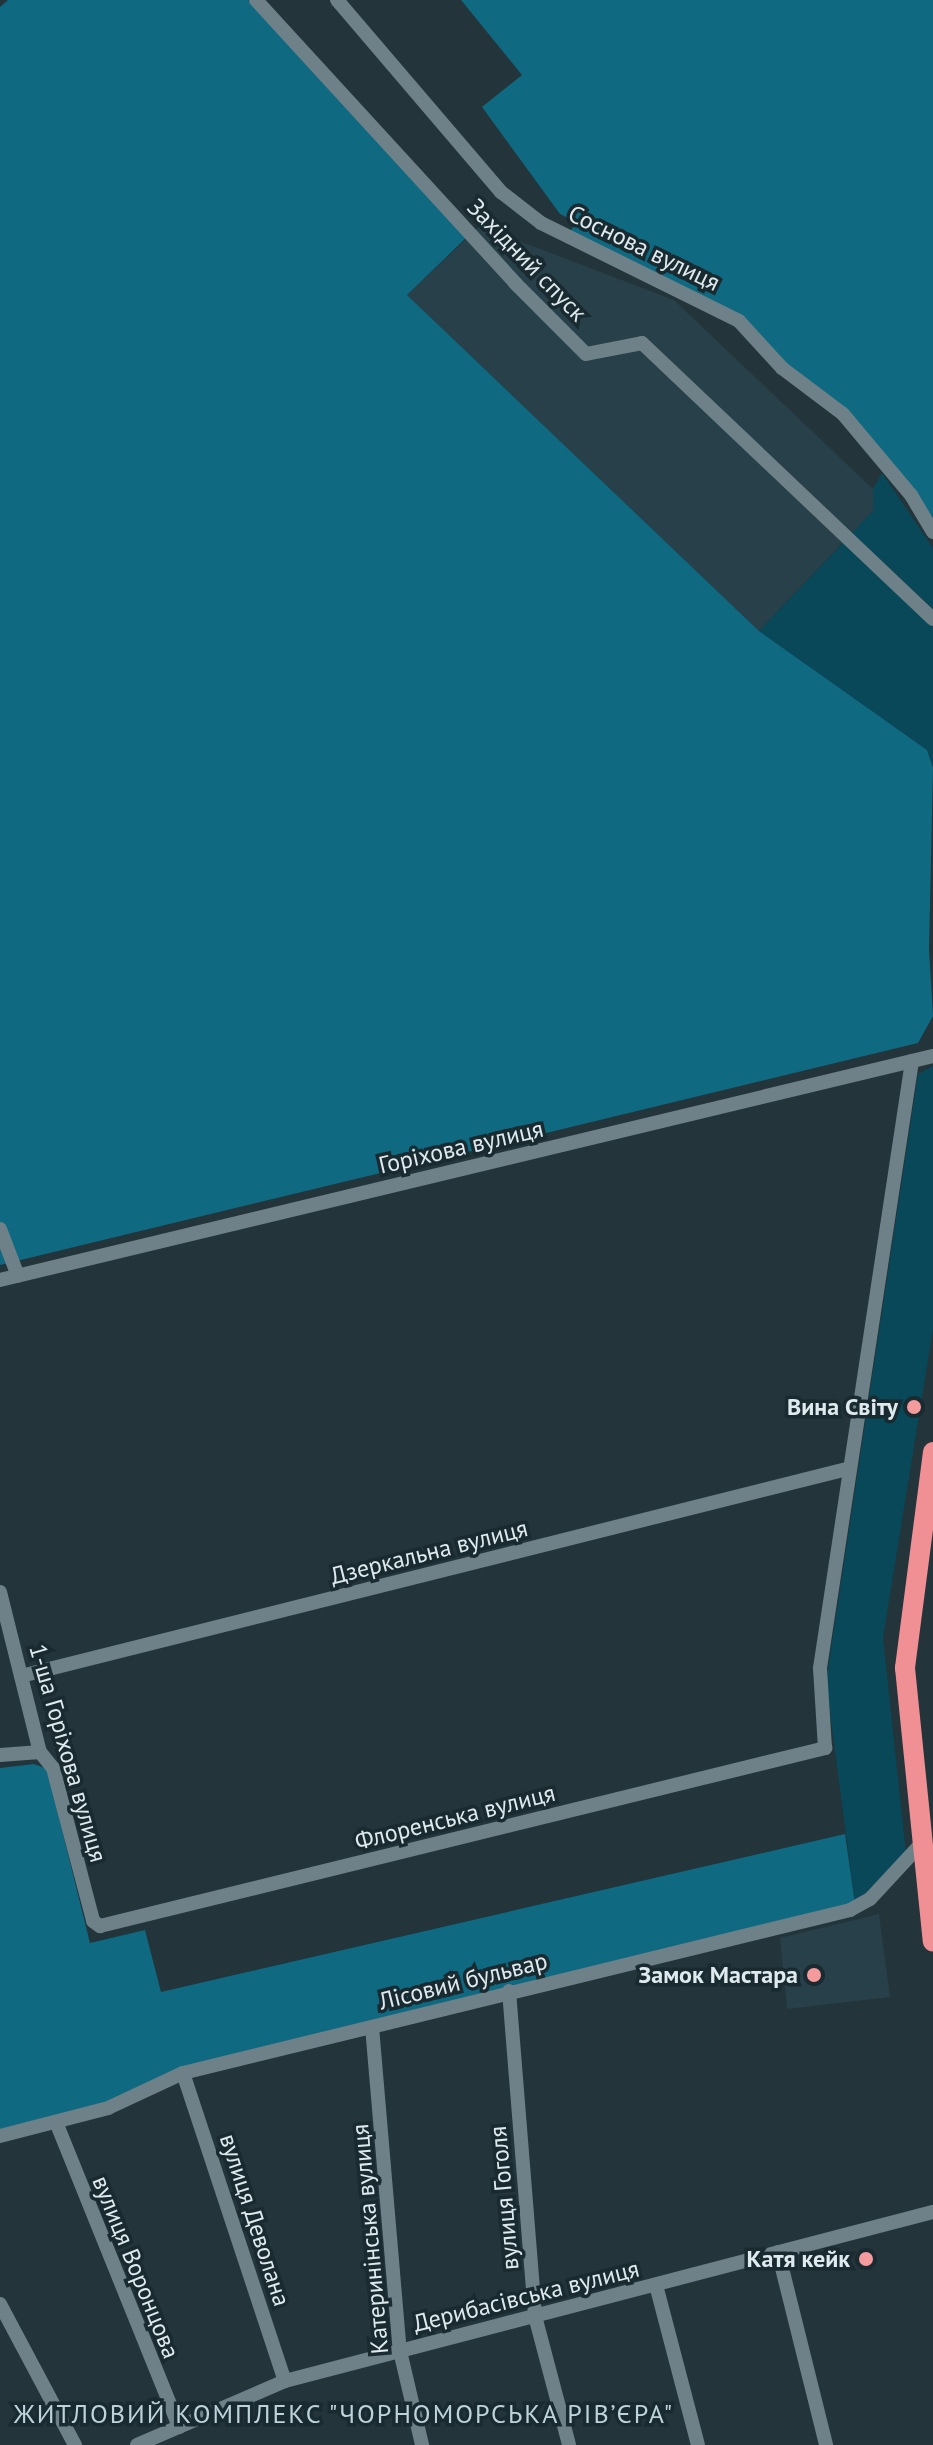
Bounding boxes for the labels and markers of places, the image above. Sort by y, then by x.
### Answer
place label: Вина Світу [787,1393,898,1421]
marker: Вина Світу [905,1398,923,1416]
place label: Замок Мастара [639,1961,798,1989]
marker: Замок Мастара [805,1966,823,1984]
place label: Катя кейк [747,2245,850,2273]
marker: Катя кейк [857,2250,875,2268]

